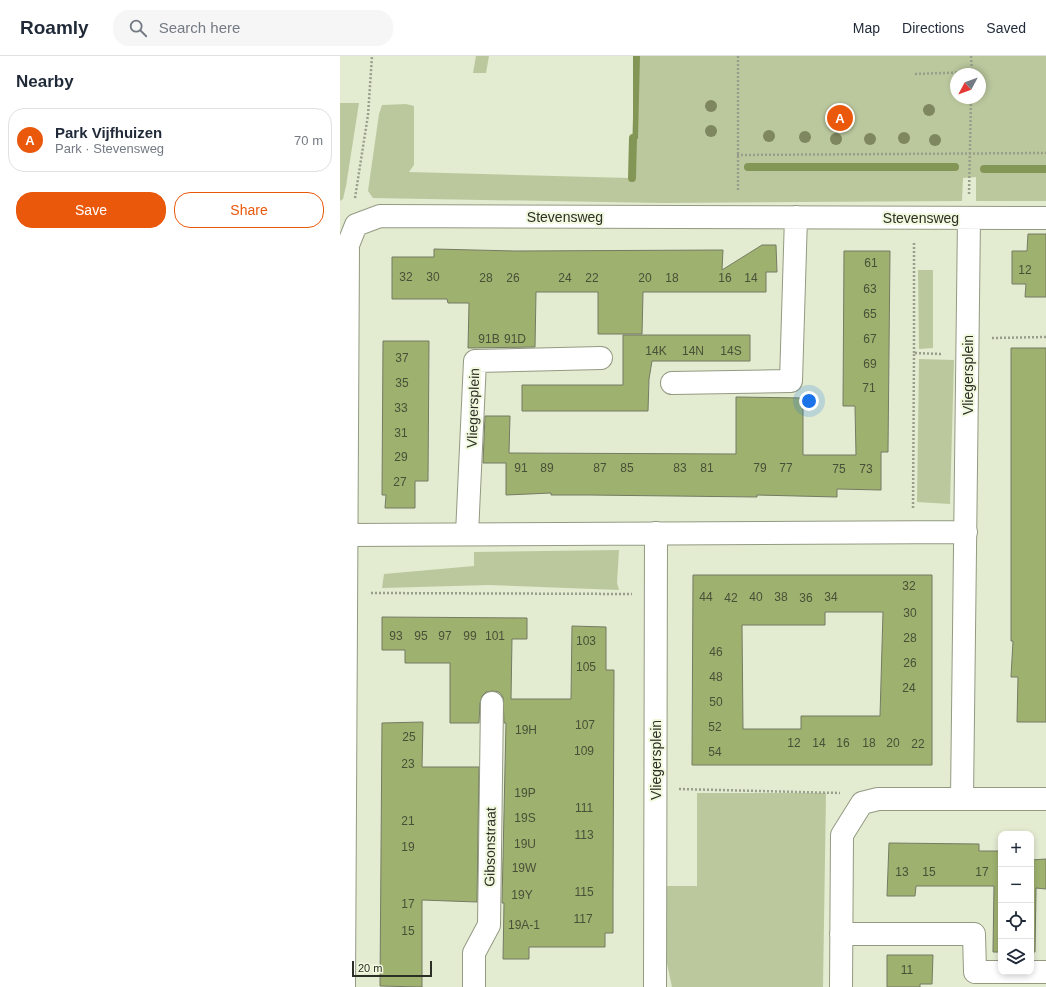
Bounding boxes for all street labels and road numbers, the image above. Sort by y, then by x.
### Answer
street label: Stevensweg [527,209,603,225]
street label: Stevensweg [883,210,959,226]
street label: Vliegersplein [960,335,976,415]
street label: Vliegersplein [464,368,482,448]
street label: Vliegersplein [648,720,664,800]
street label: Gibsonstraat [481,807,499,887]

